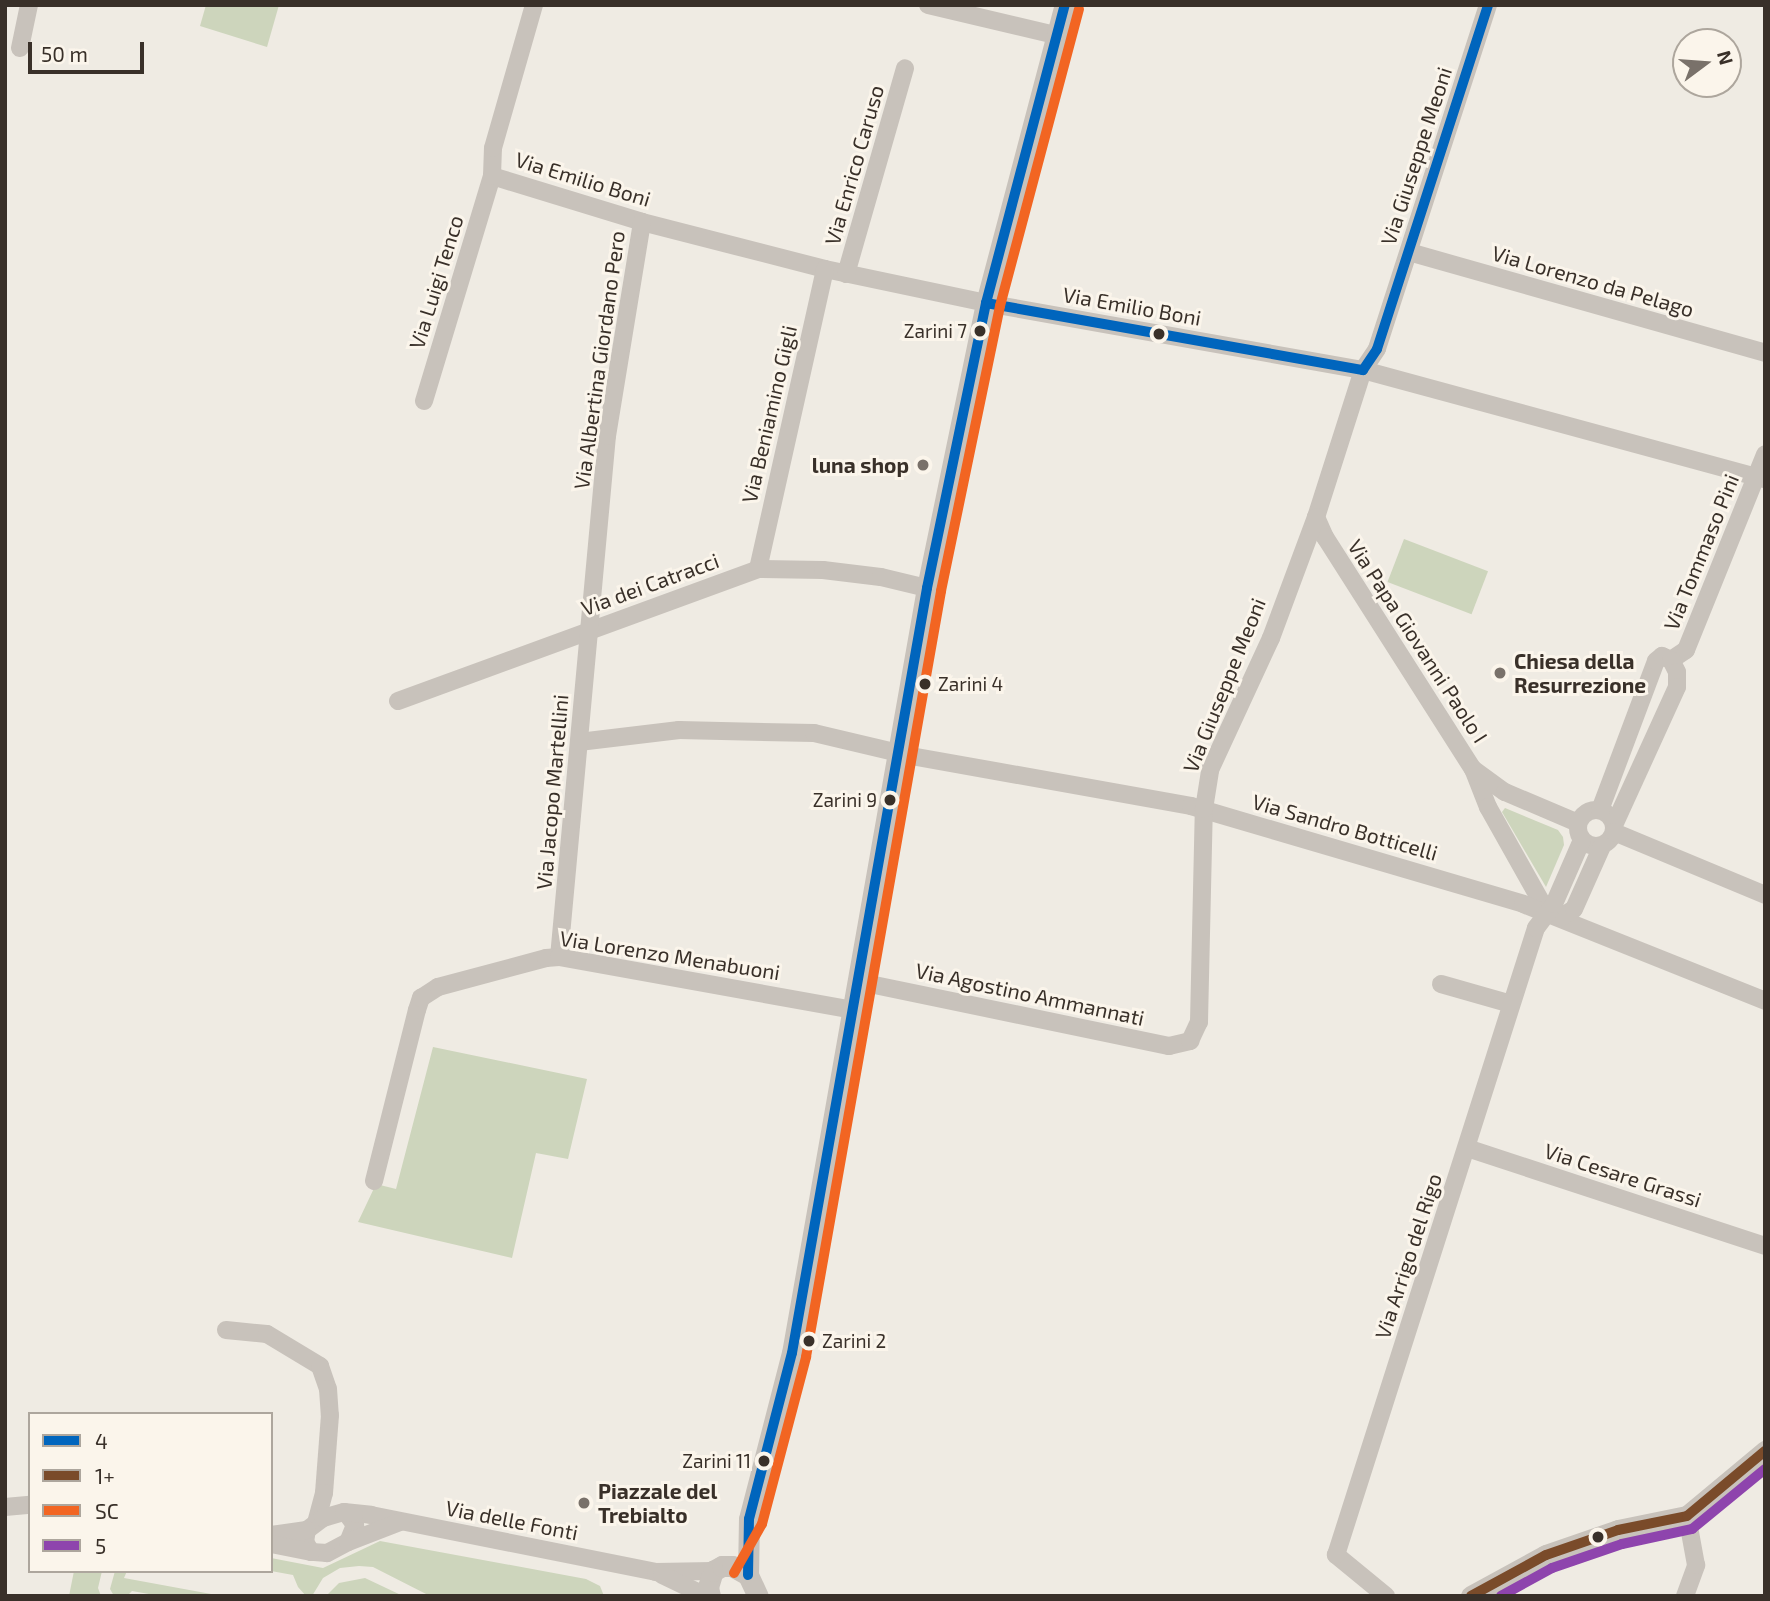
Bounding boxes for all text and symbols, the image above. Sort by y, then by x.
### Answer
scale bar [32,28,147,72]
north arrow [1672,28,1742,98]
text: 50 m [41,41,88,66]
text: N [1713,48,1739,67]
street label: Via Giuseppe Meoni [1375,64,1457,248]
street label: Via Enrico Caruso [819,82,889,248]
street label: Via Emilio Boni [512,146,654,212]
street label: Via Luigi Tenco [404,212,468,352]
street label: Via Albertina Giordano Pero [568,229,630,491]
street label: Via Lorenzo da Pelago [1489,240,1697,322]
street label: Via Emilio Boni [1061,281,1203,331]
place label: Zarini 7 [904,320,967,342]
street label: Via Beniamino Gigli [736,323,802,505]
marker: Zarini 7 [973,324,987,338]
unlabelled marker [1152,327,1166,341]
place label: luna shop [812,452,909,478]
marker: luna shop [915,457,931,473]
street label: Via Tommaso Pini [1658,470,1744,634]
street label: Via Papa Giovanni Paolo I [1343,535,1493,747]
street label: Via dei Catracci [578,547,722,621]
street label: Via Giuseppe Meoni [1178,594,1270,776]
place label: Chiesa della Resurrezione [1514,648,1646,698]
marker: Chiesa della Resurrezione [1492,665,1508,681]
place label: Zarini 4 [938,673,1003,695]
marker: Zarini 4 [918,677,932,691]
street label: Via Jacopo Martellini [531,693,573,891]
street label: Via Sandro Botticelli [1249,788,1441,866]
place label: Zarini 9 [813,789,877,811]
marker: Zarini 9 [883,793,897,807]
street label: Via Lorenzo Menabuoni [558,925,782,985]
street label: Via Agostino Ammannati [913,957,1147,1031]
street label: Via Cesare Grassi [1541,1138,1705,1212]
street label: Via Arrigo del Rigo [1369,1170,1447,1342]
place label: Zarini 2 [822,1330,886,1352]
marker: Zarini 2 [802,1334,816,1348]
legend [28,1412,273,1573]
text: 4 [95,1428,108,1453]
place label: Zarini 11 [682,1450,751,1472]
marker: Zarini 11 [757,1454,771,1468]
text: 1+ [95,1463,115,1488]
place label: Piazzale del Trebialto [598,1478,717,1528]
street label: Via delle Fonti [444,1495,580,1545]
marker: Piazzale del Trebialto [576,1495,592,1511]
text: SC [95,1498,119,1523]
unlabelled marker [1591,1530,1605,1544]
text: 5 [95,1533,106,1558]

